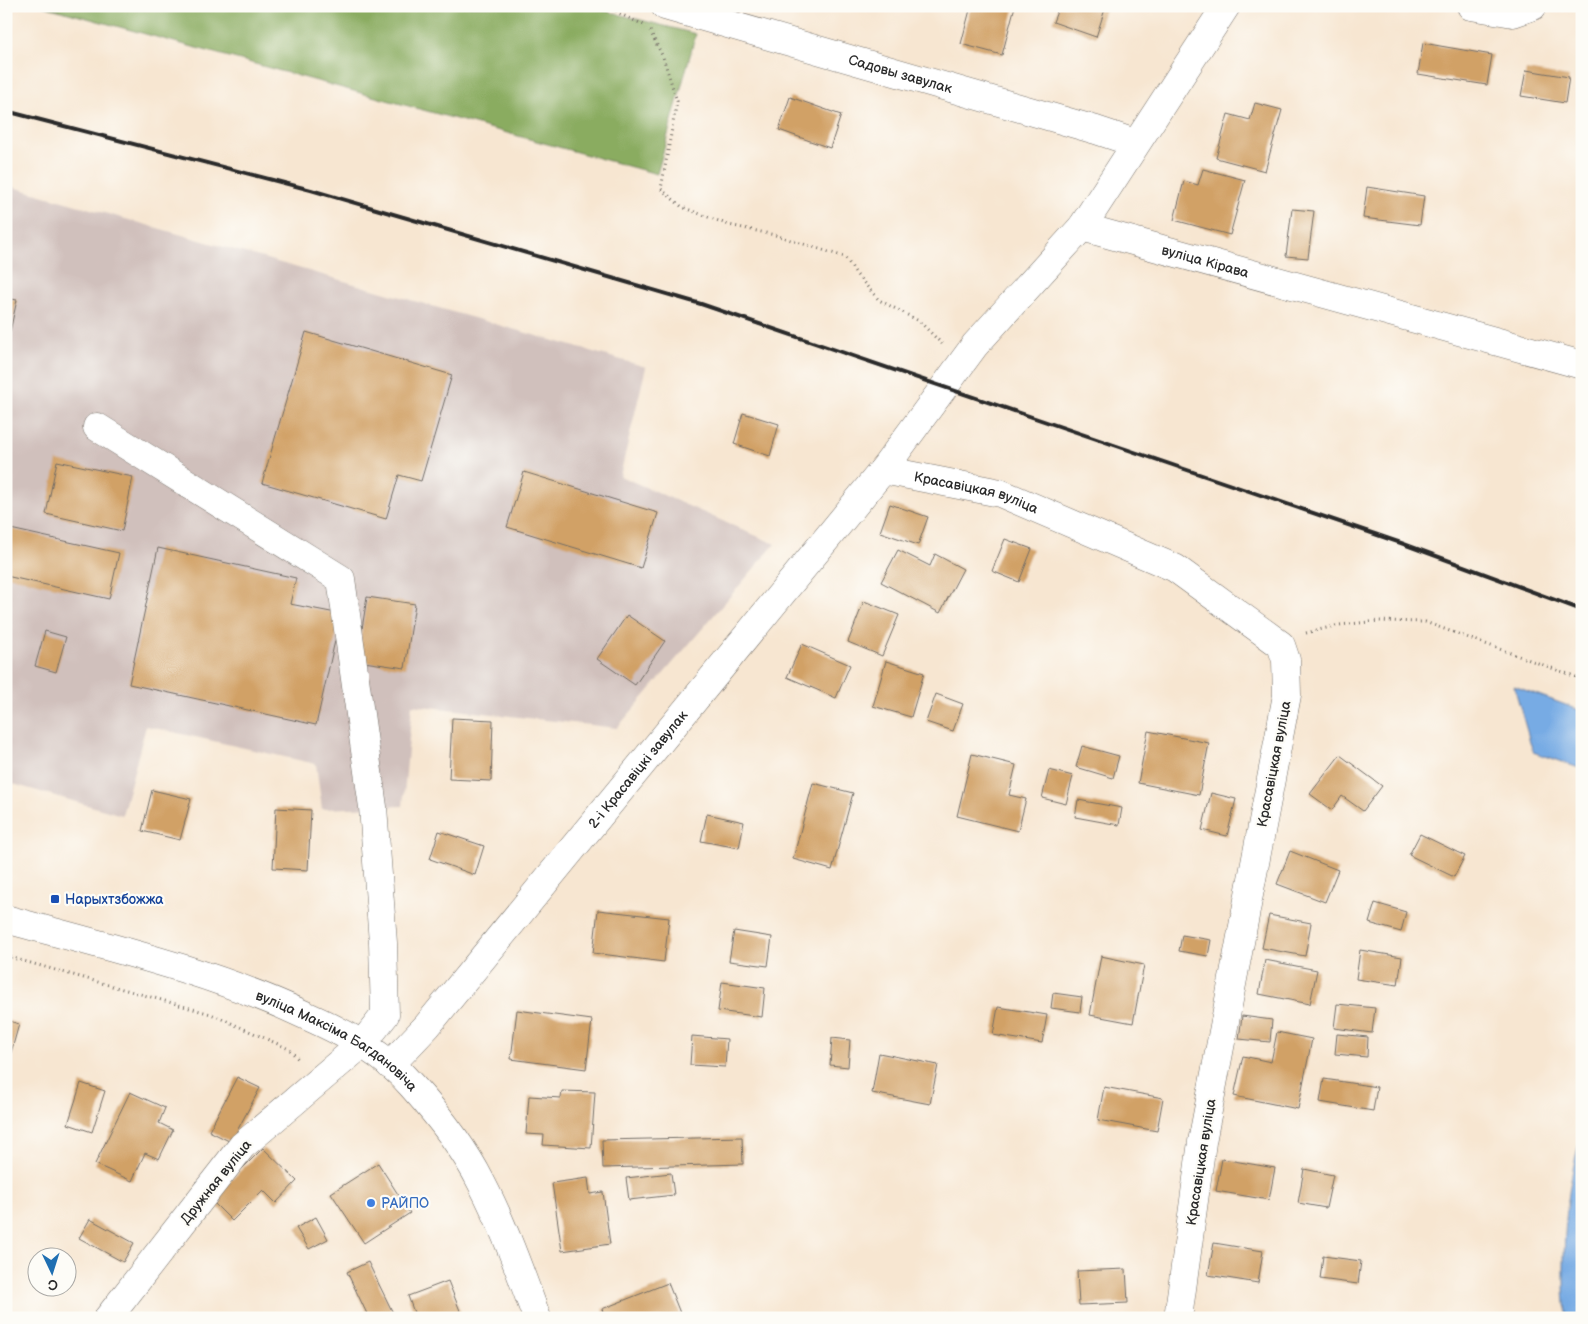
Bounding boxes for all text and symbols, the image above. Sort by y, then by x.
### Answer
street label: Садовы завулак [847,51,955,97]
street label: вуліца Кірава [1160,241,1252,281]
street label: Красавіцкая вуліца [913,468,1042,517]
street label: Красавіцкая вуліца [1253,699,1295,828]
street label: 2-і Красавіцкі завулак [584,706,691,831]
place label: Нарыхтзбожжа [65,891,164,908]
marker: Нарыхтзбожжа [49,893,61,905]
street label: вуліца Максіма Багдановіча [254,987,422,1095]
street label: Красавіцкая вуліца [1183,1097,1220,1227]
street label: Дружная вуліца [177,1136,256,1228]
place label: РАЙПО [381,1195,429,1212]
marker: РАЙПО [365,1197,377,1209]
north arrow [28,1246,78,1296]
text: С [47,1276,58,1293]

